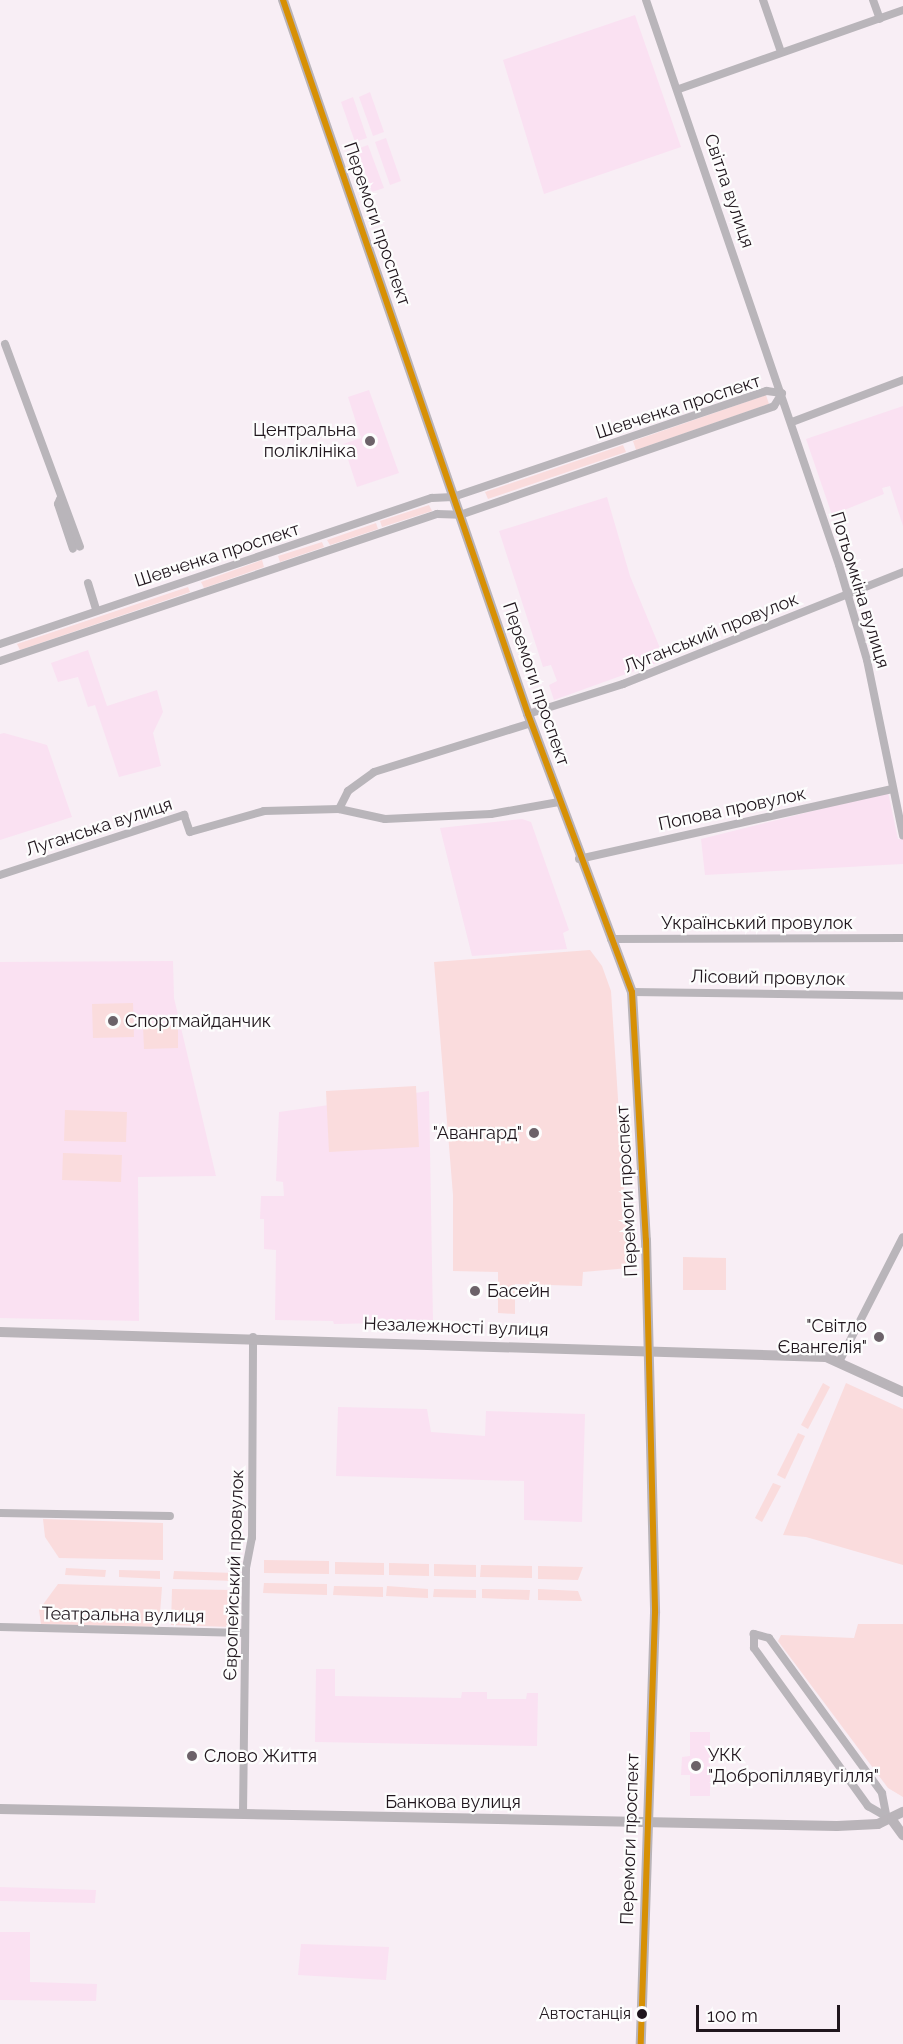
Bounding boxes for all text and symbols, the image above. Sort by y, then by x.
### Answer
street label: Світла вулиця [699,131,759,251]
street label: Перемоги проспект [339,139,415,309]
street label: Шевченка проспект [593,370,763,444]
place label: Центральна поліклініка [253,420,356,462]
marker: Центральна поліклініка [361,432,379,450]
street label: Потьомкіна вулиця [826,509,894,671]
street label: Шевченка проспект [132,518,302,592]
street label: Луганський провулок [621,588,801,678]
street label: Перемоги проспект [498,599,574,769]
street label: Попова провулок [656,783,808,835]
street label: Луганська вулиця [23,793,175,861]
street label: Український провулок [661,912,853,934]
street label: Лісовий провулок [690,966,846,990]
place label: Спортмайданчик [125,1010,271,1032]
marker: Спортмайданчик [106,1014,120,1028]
street label: Перемоги проспект [612,1105,642,1277]
place label: "Авангард" [433,1122,522,1144]
marker: "Авангард" [527,1126,541,1140]
place label: Басейн [487,1280,550,1302]
marker: Басейн [468,1284,482,1298]
street label: Незалежності вулиця [363,1313,549,1341]
place label: "Світло Євангелія" [778,1316,867,1358]
marker: "Світло Євангелія" [872,1330,886,1344]
street label: Європейський провулок [220,1469,248,1681]
street label: Театральна вулиця [41,1603,205,1627]
place label: Слово Життя [204,1745,317,1767]
place label: УКК "Добропіллявугілля" [708,1745,879,1788]
marker: Слово Життя [185,1749,199,1763]
street label: Перемоги проспект [616,1753,644,1925]
marker: УКК "Добропіллявугілля" [689,1759,703,1773]
street label: Банкова вулиця [385,1791,521,1813]
scale bar [699,1993,843,2031]
place label: Автостанція [539,2004,631,2024]
text: 100 m [707,2005,758,2026]
marker: Автостанція [636,2008,648,2020]

